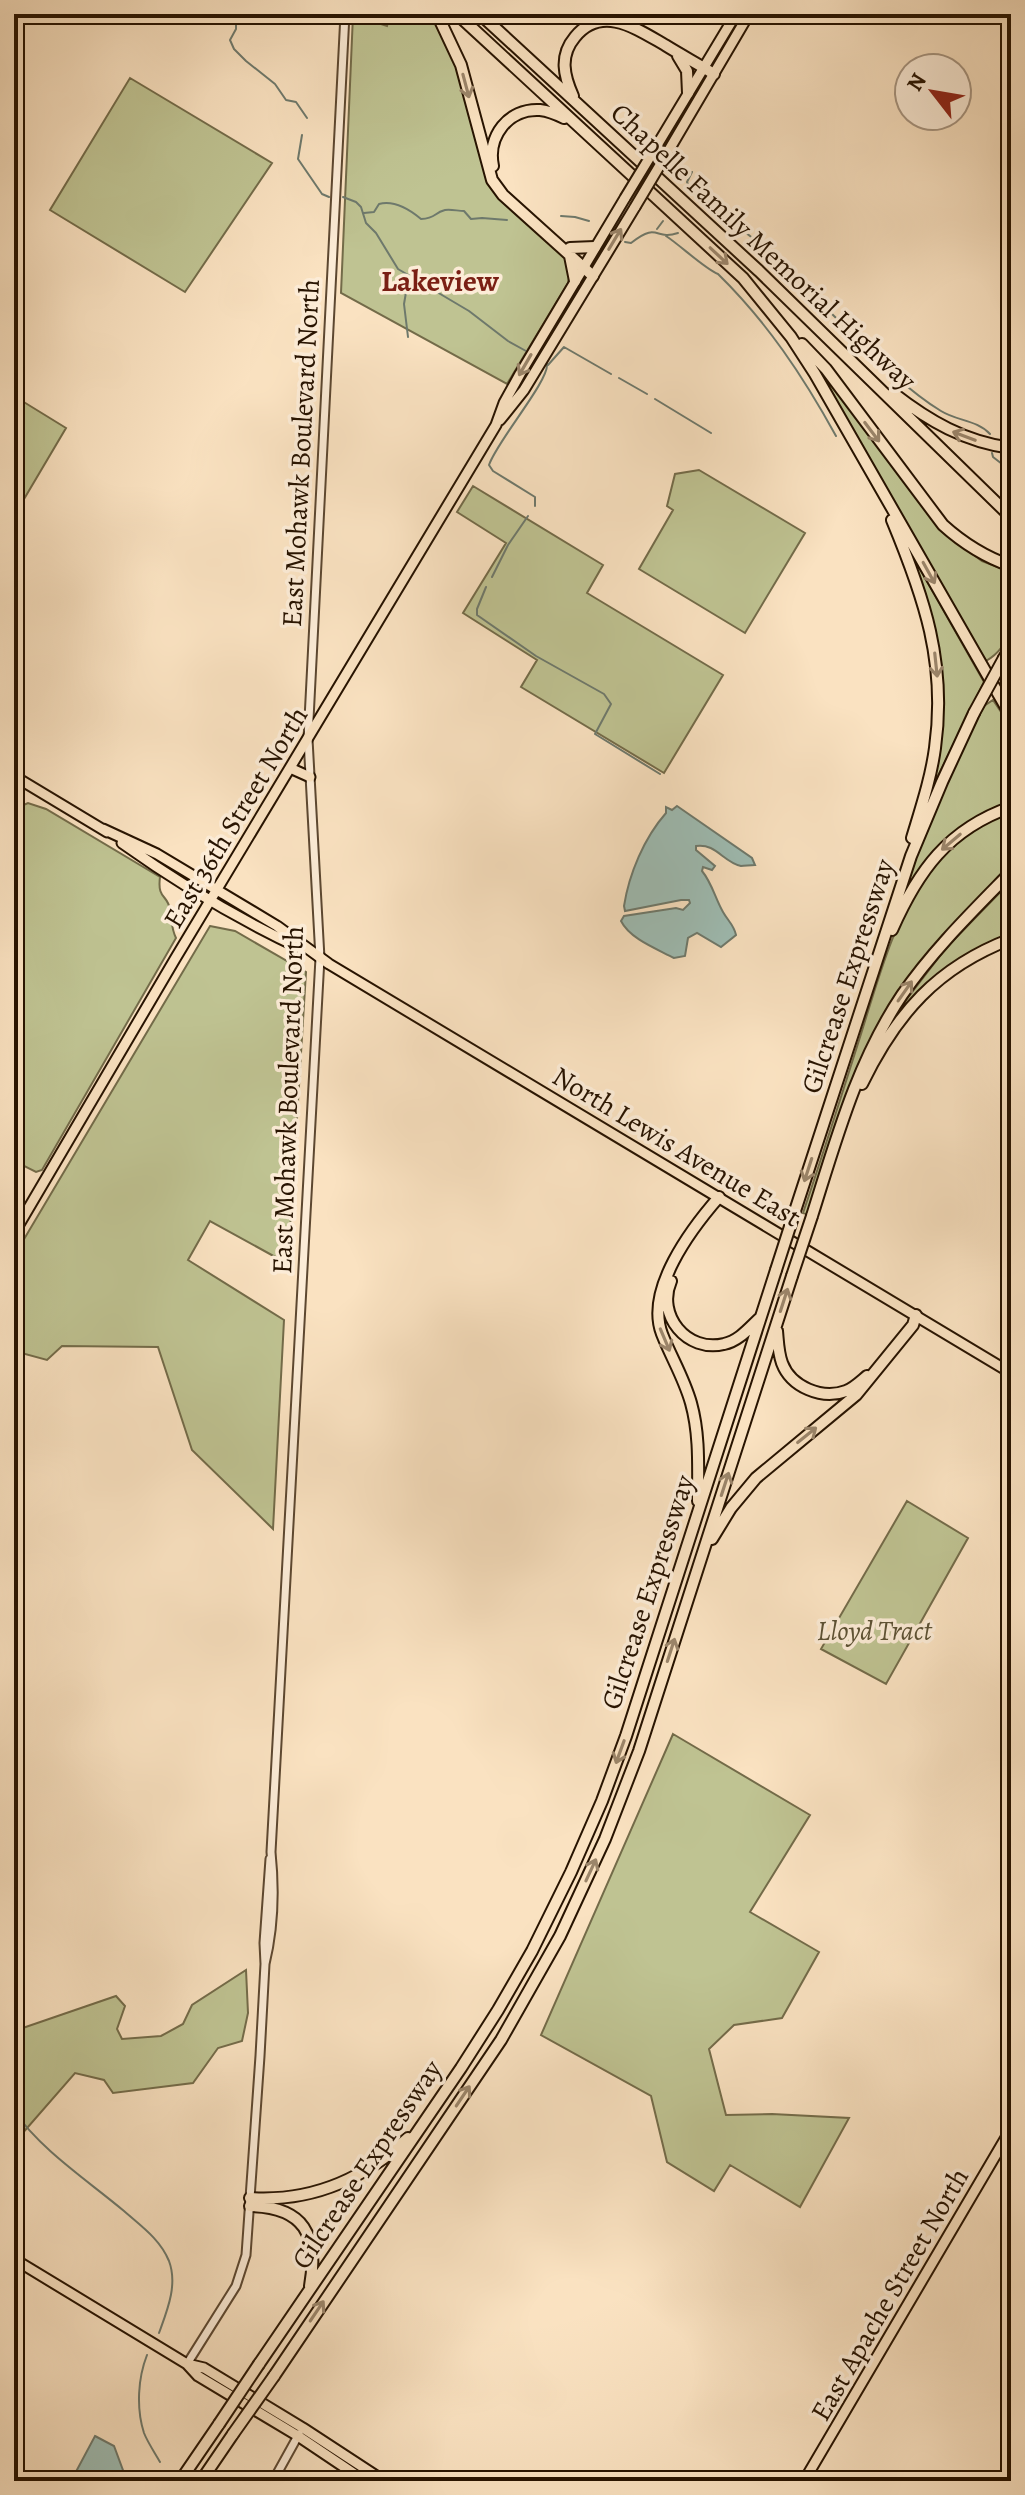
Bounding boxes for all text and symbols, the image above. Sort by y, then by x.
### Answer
north arrow [893,52,973,132]
text: N [900,68,934,97]
one-way arrow [460,73,475,98]
street label: Chapelle Family Memorial Highway [602,95,925,399]
one-way arrow [607,228,623,251]
one-way arrow [709,246,729,265]
district label: Lakeview [381,261,500,301]
street label: East Mohawk Boulevard North [273,278,329,628]
one-way arrow [516,353,532,376]
one-way arrow [864,421,881,442]
one-way arrow [952,428,976,442]
one-way arrow [922,561,937,585]
one-way arrow [928,651,943,678]
street label: East 36th Street North [155,700,317,935]
one-way arrow [941,833,962,851]
street label: Gilcrease Expressway [792,854,904,1098]
street label: East Mohawk Boulevard North [263,925,313,1275]
one-way arrow [897,980,913,1002]
street label: North Lewis Avenue East [545,1058,808,1236]
one-way arrow [800,1157,815,1183]
one-way arrow [778,1287,793,1312]
one-way arrow [659,1327,674,1352]
one-way arrow [797,1426,817,1444]
street label: Gilcrease Expressway [592,1470,704,1714]
one-way arrow [718,1471,733,1497]
park label: Lloyd Tract [817,1612,932,1650]
one-way arrow [665,1638,680,1663]
one-way arrow [612,1739,627,1764]
one-way arrow [584,1858,599,1882]
street label: Gilcrease Expressway [283,2052,451,2277]
one-way arrow [456,2085,472,2108]
street label: East Apache Street North [802,2161,978,2428]
one-way arrow [310,2300,326,2323]

